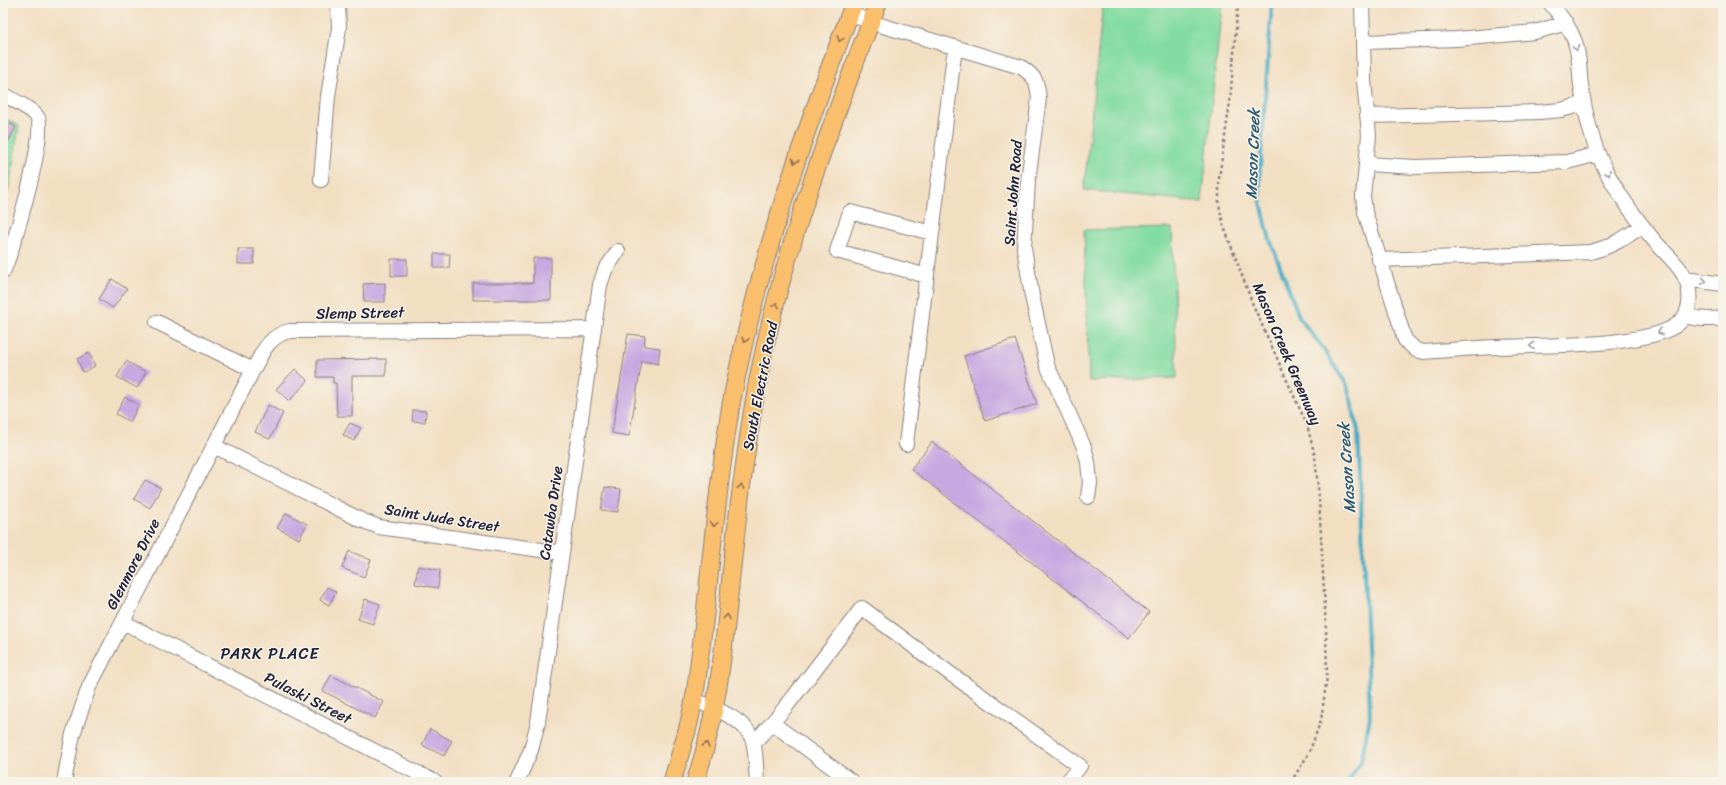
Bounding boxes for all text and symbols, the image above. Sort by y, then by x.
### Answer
one-way arrow [837,36,845,43]
one-way arrow [1572,45,1580,51]
water label: Mason Creek [1236,106,1269,200]
street label: Saint John Road [996,138,1030,247]
one-way arrow [792,158,800,165]
one-way arrow [1603,169,1610,176]
one-way arrow [1701,276,1707,285]
street label: Mason Creek Greenway [1245,279,1329,430]
street label: Slemp Street [316,299,405,327]
one-way arrow [771,302,780,309]
street label: South Electric Road [735,318,785,453]
one-way arrow [1657,327,1664,335]
one-way arrow [741,337,749,343]
one-way arrow [1529,342,1535,350]
water label: Mason Creek [1329,419,1364,514]
street label: Catawba Drive [532,464,571,562]
one-way arrow [736,484,745,490]
street label: Saint Jude Street [383,496,502,540]
street label: Glenmore Drive [99,513,167,614]
one-way arrow [710,521,719,527]
one-way arrow [722,613,731,620]
district label: PARK PLACE [221,639,320,668]
street label: Pulaski Street [260,665,357,732]
one-way arrow [701,741,710,748]

